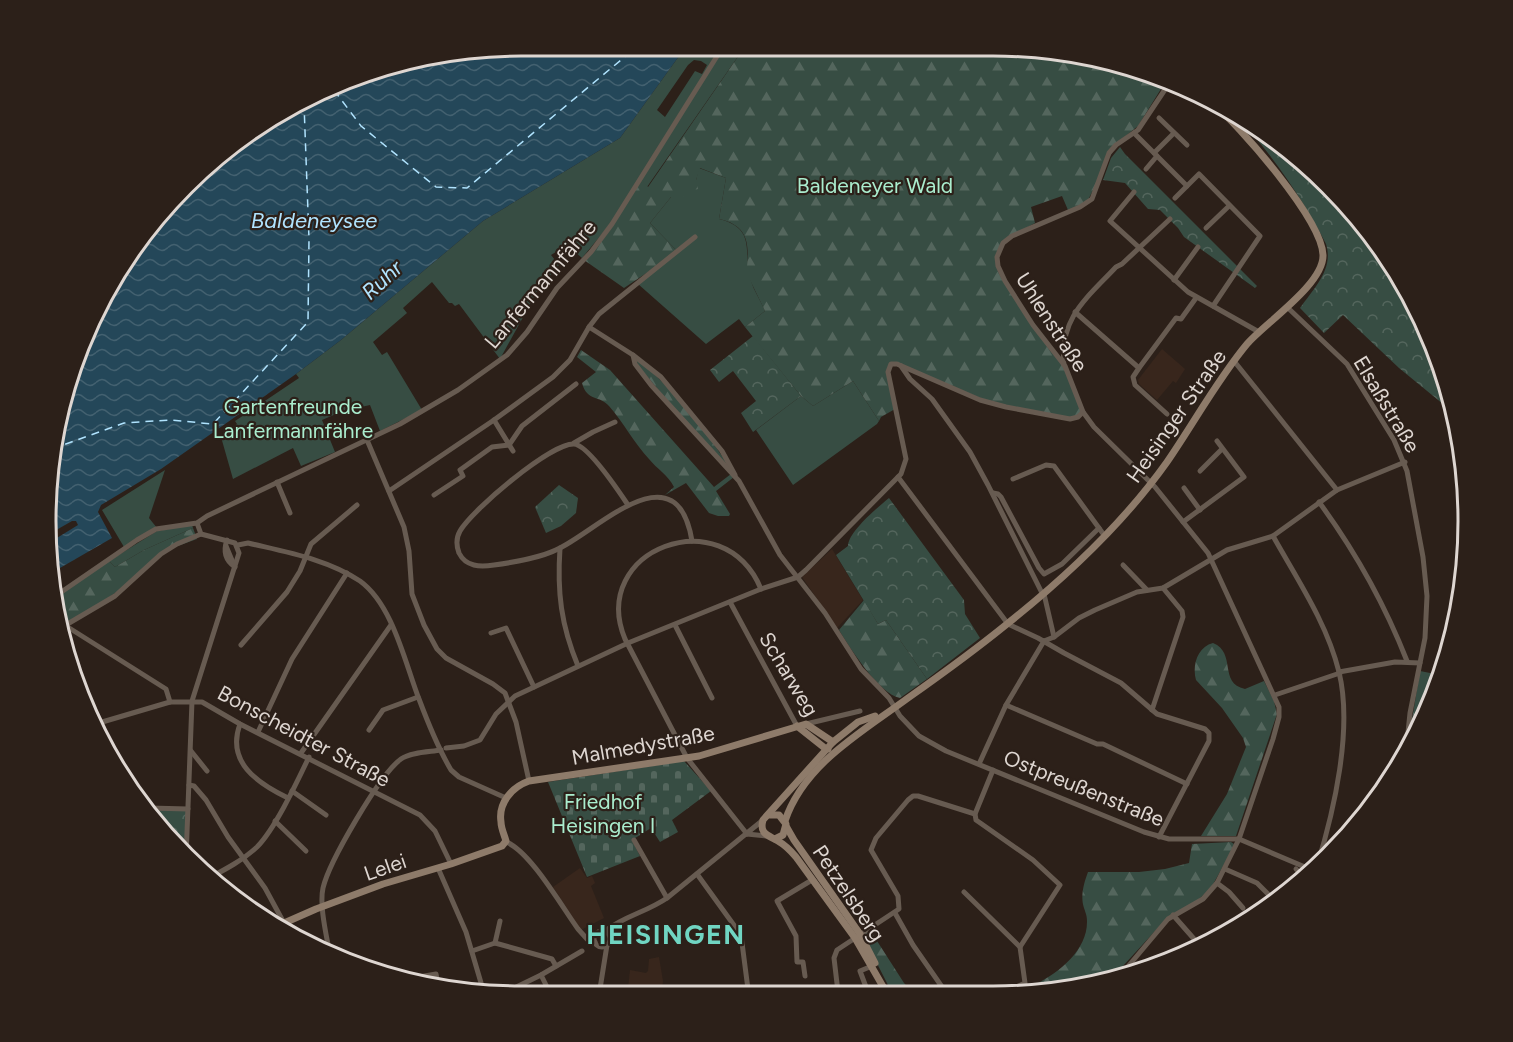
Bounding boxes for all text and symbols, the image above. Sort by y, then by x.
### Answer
park label: Baldeneyer Wald [797,173,953,198]
water label: Baldeneysee [251,207,377,234]
street label: Lanfermannfähre [479,215,601,353]
water label: Ruhr [356,253,409,305]
street label: Uhlenstraße [1011,268,1093,376]
street label: Heisinger Straße [1121,345,1231,487]
street label: Elsaßstraße [1348,351,1426,457]
park label: Gartenfreunde Lanfermannfähre [213,394,373,443]
street label: Scharweg [754,627,824,721]
street label: Bonscheidter Straße [213,680,395,792]
street label: Malmedystraße [570,720,716,770]
street label: Ostpreußenstraße [1000,744,1168,832]
park label: Friedhof Heisingen I [551,789,655,838]
street label: Petzelsberg [808,840,890,946]
street label: Lelei [360,848,410,886]
district label: HEISINGEN [586,918,746,951]

